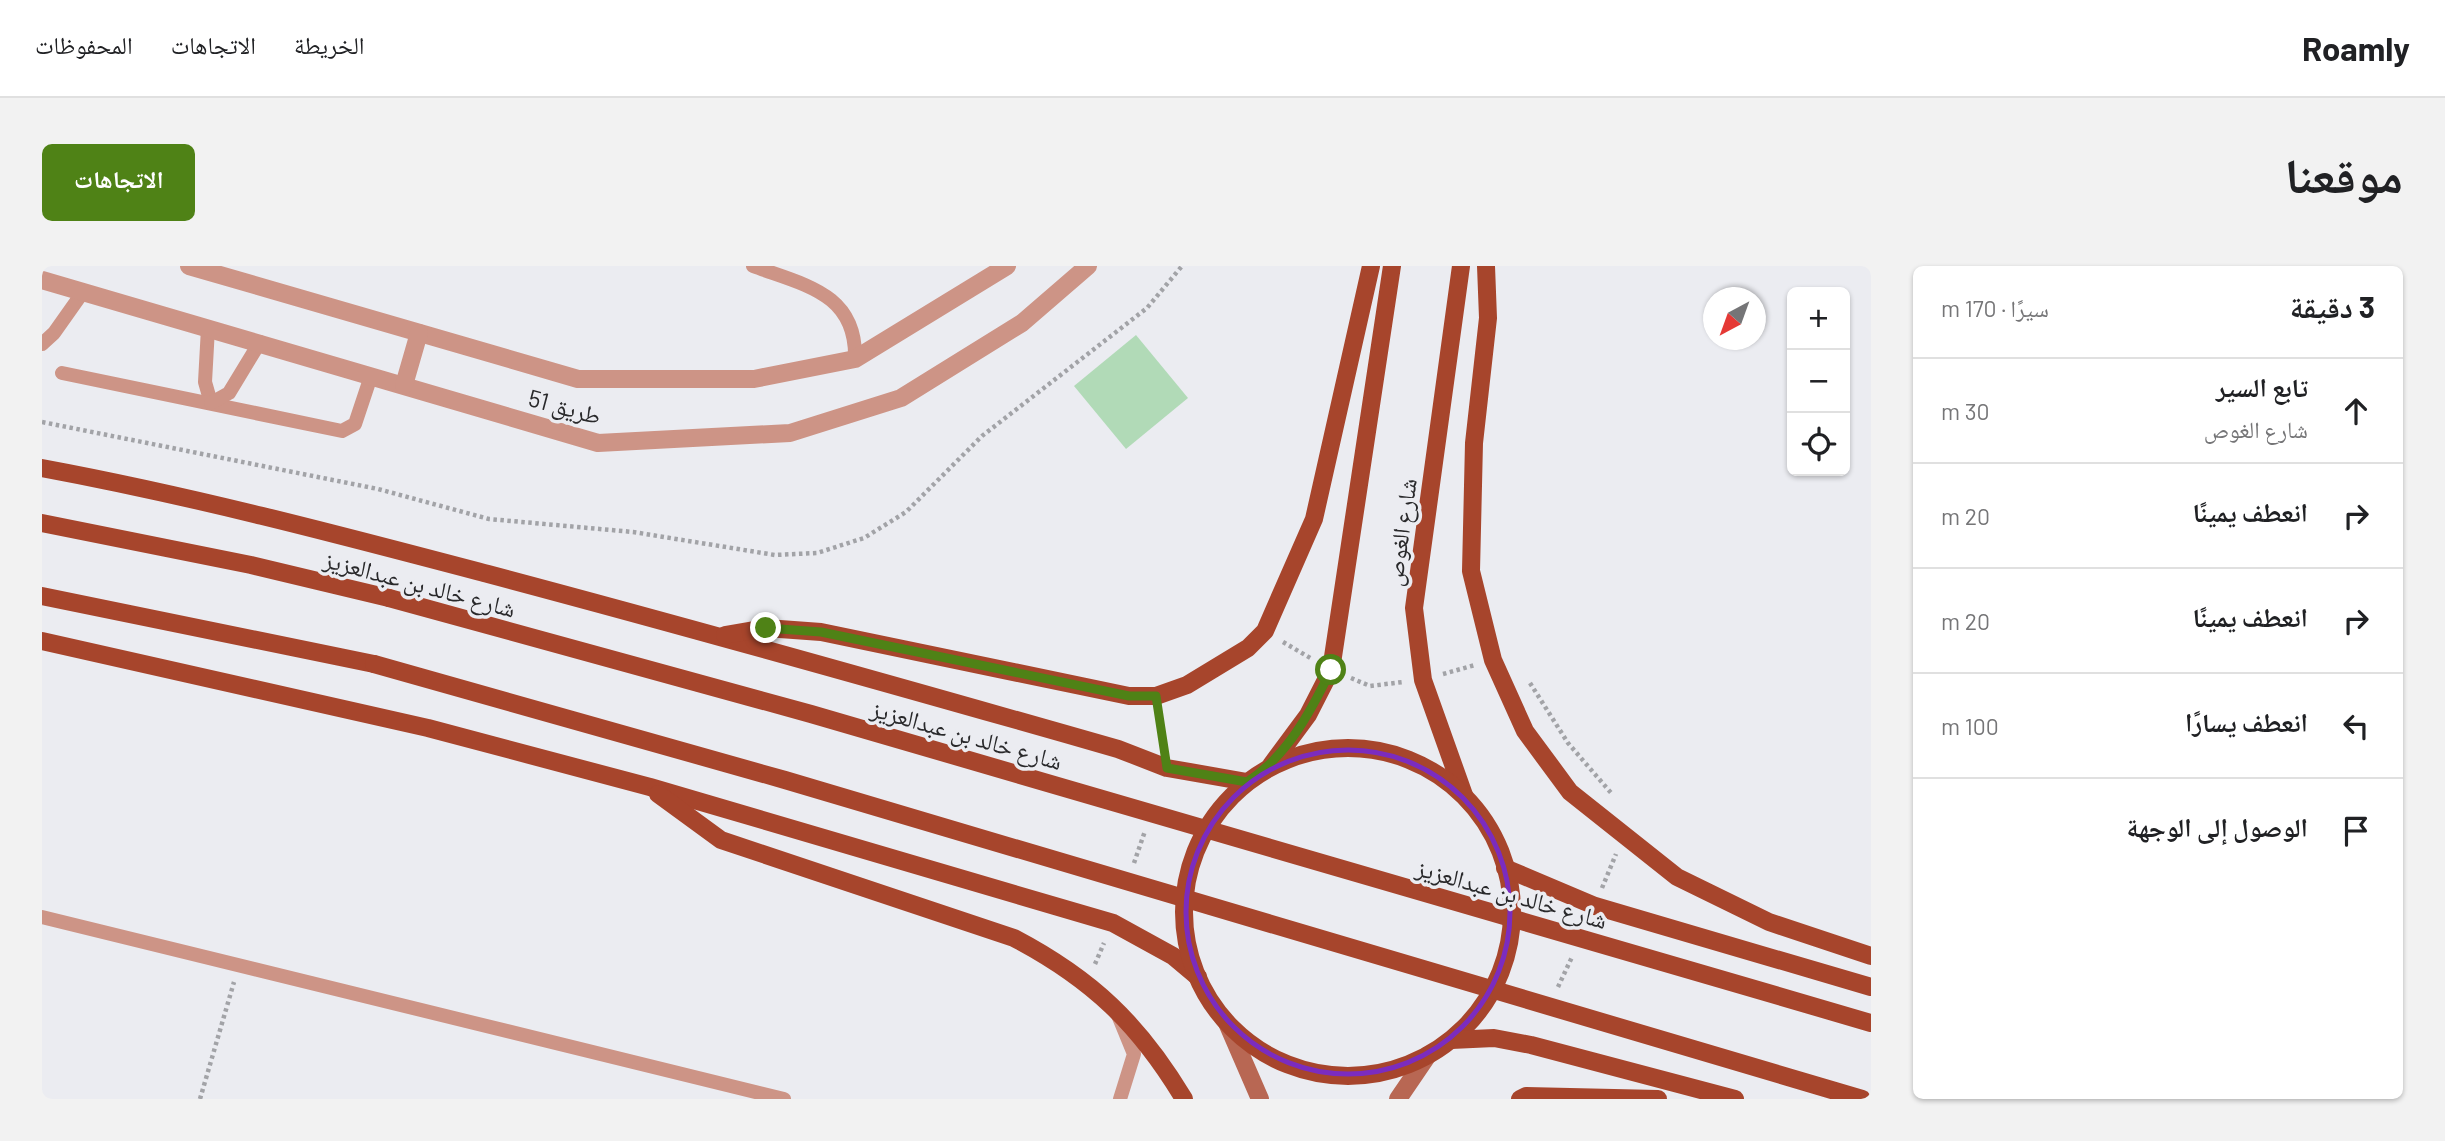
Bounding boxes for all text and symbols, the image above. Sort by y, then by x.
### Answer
text: Roamly [2302,28,2410,68]
text: المحفوظات [35,30,133,59]
text: الاتجاهات [171,30,256,59]
text: الخريطة [294,30,365,59]
button: الاتجاهات [42,144,195,221]
text: موقعنا [2285,144,2403,203]
north arrow [1703,287,1766,350]
map controls [1787,287,1850,476]
button: + [1787,287,1850,350]
text: 3 دقيقة [2290,288,2375,324]
text: سيرًا · 170 m [1941,294,2049,322]
button: − [1787,350,1850,413]
text: تابع السير [2216,371,2308,402]
street label: طريق 51 [525,382,605,431]
icon: ahead [2337,392,2375,430]
text: 30 m [1941,397,1989,425]
button: locate [1787,413,1850,476]
text: شارع الغوص [2204,415,2308,443]
street label: شارع الغوص [1378,476,1424,588]
text: انعطف يمينًا [2193,496,2308,527]
icon: right [2337,497,2375,535]
text: 20 m [1941,502,1990,530]
street label: شارع خالد بن عبدالعزيز [319,543,519,624]
text: انعطف يمينًا [2193,601,2308,632]
icon: right [2337,602,2375,640]
text: 20 m [1941,607,1990,635]
route end [750,612,781,643]
route start [1315,654,1346,685]
street label: شارع خالد بن عبدالعزيز [867,693,1066,777]
text: انعطف يسارًا [2185,706,2308,737]
icon: left [2337,707,2375,745]
text: 100 m [1941,712,1999,740]
text: الوصول إلى الوجهة [2127,811,2308,842]
icon: arrive [2337,812,2375,850]
street label: شارع خالد بن عبدالعزيز [1412,852,1611,936]

